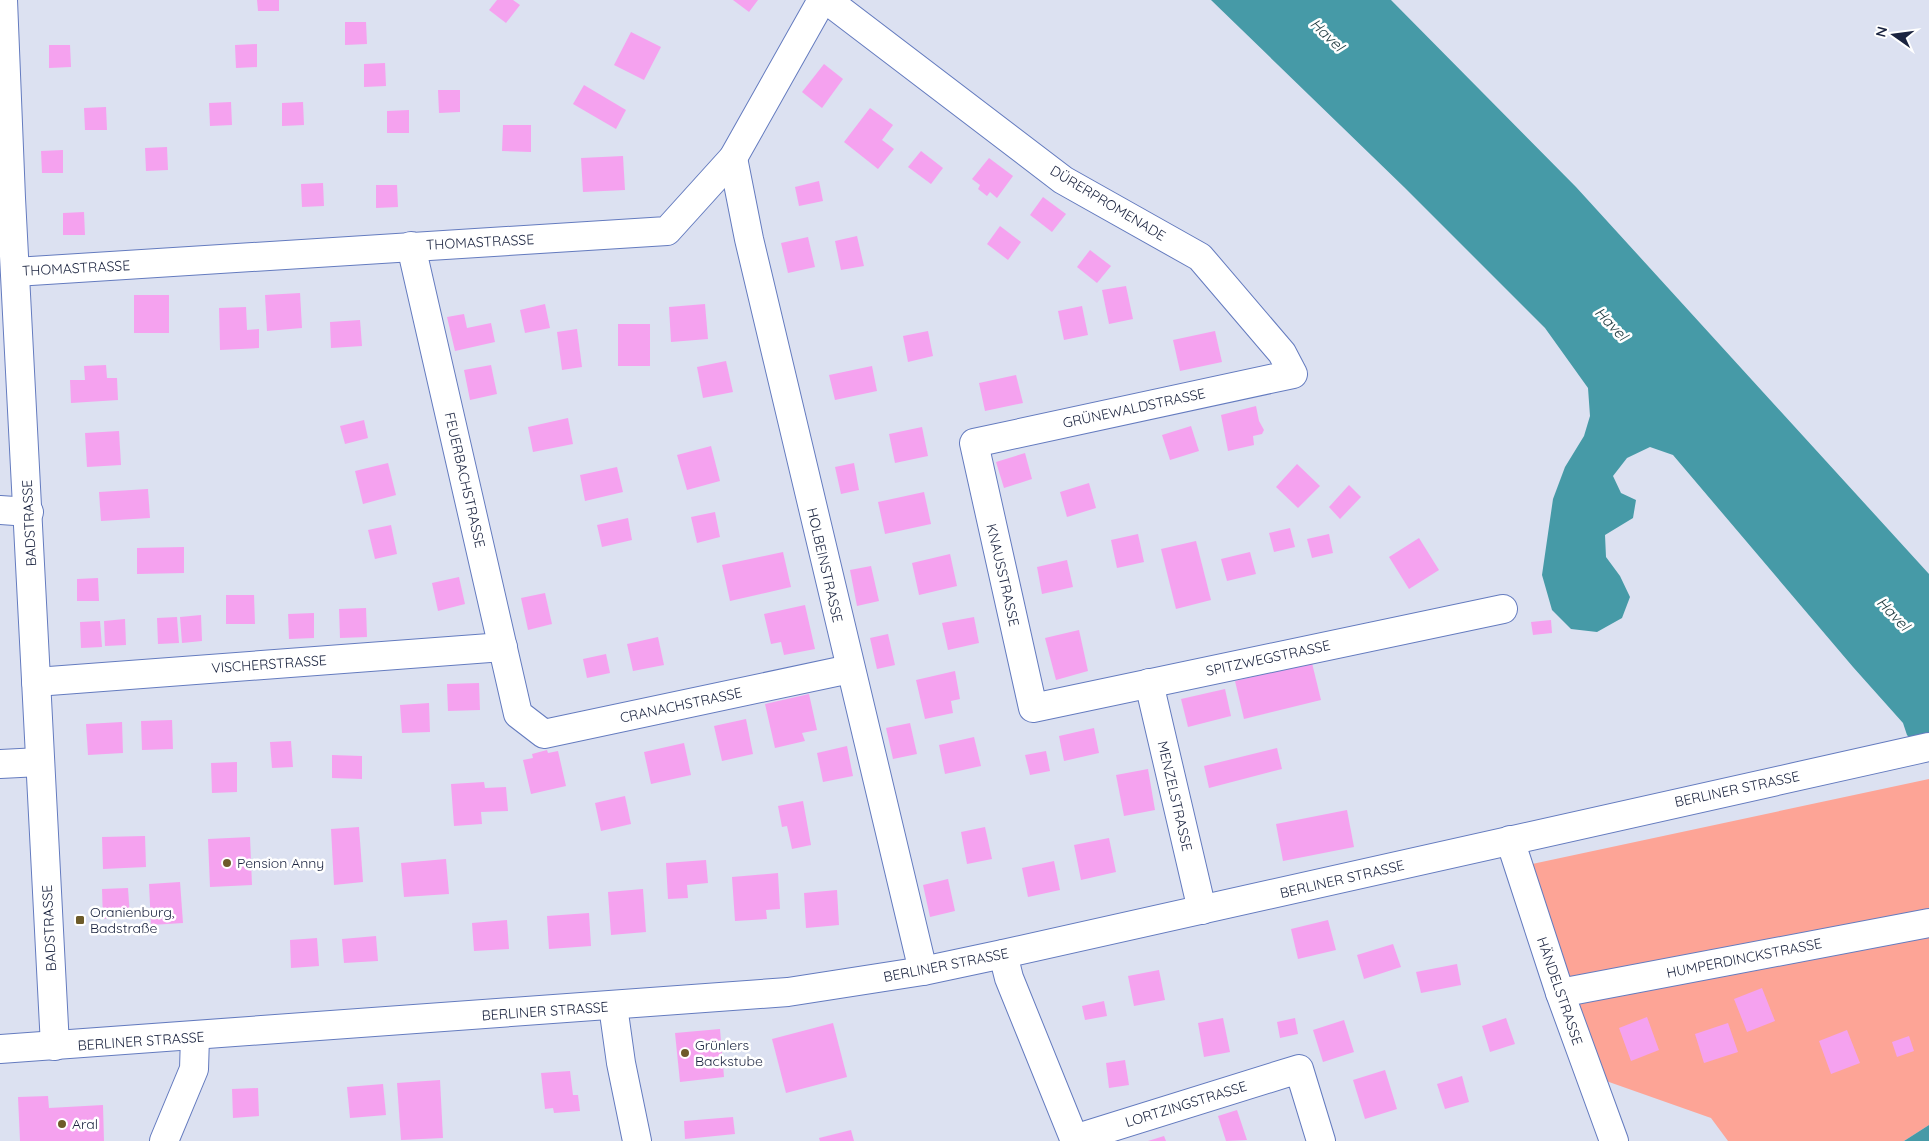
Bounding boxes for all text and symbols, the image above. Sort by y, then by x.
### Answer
north arrow [1869,10,1919,60]
water label: Havel [1307,14,1349,56]
text: N [1871,25,1891,39]
street label: DÜRERPROMENADE [1047,161,1169,245]
street label: THOMASTRASSE [425,230,535,254]
street label: THOMASTRASSE [21,256,131,280]
water label: Havel [1591,303,1633,346]
street label: GRÜNEWALDSTRASSE [1061,384,1207,432]
street label: FEUERBACHSTRASSE [441,410,489,550]
street label: BADSTRASSE [18,479,40,567]
street label: HOLBEINSTRASSE [803,506,847,624]
street label: KNAUSSTRASSE [982,522,1024,628]
water label: Havel [1873,593,1915,636]
street label: SPITZWEGSTRASSE [1204,636,1332,680]
street label: VISCHERSTRASSE [211,651,327,677]
street label: CRANACHSTRASSE [618,683,744,727]
street label: MENZELSTRASSE [1154,739,1196,853]
street label: BERLINER STRASSE [1673,767,1801,811]
place label: Pension Anny [237,854,324,872]
street label: BERLINER STRASSE [1278,856,1406,902]
marker: Pension Anny [221,857,233,869]
street label: BADSTRASSE [38,884,60,972]
place label: Oranienburg, Badstraße [90,903,175,937]
marker: Oranienburg, Badstraße [74,914,86,926]
street label: HUMPERDINCKSTRASSE [1665,934,1823,982]
street label: HÄNDELSTRASSE [1533,935,1587,1048]
street label: BERLINER STRASSE [882,944,1010,986]
street label: BERLINER STRASSE [481,998,609,1024]
street label: BERLINER STRASSE [77,1028,205,1054]
place label: Grünlers Backstube [695,1036,763,1070]
marker: Grünlers Backstube [679,1047,691,1059]
street label: LORTZINGSTRASSE [1123,1077,1249,1131]
place label: Aral [72,1115,98,1133]
marker: Aral [56,1118,68,1130]

